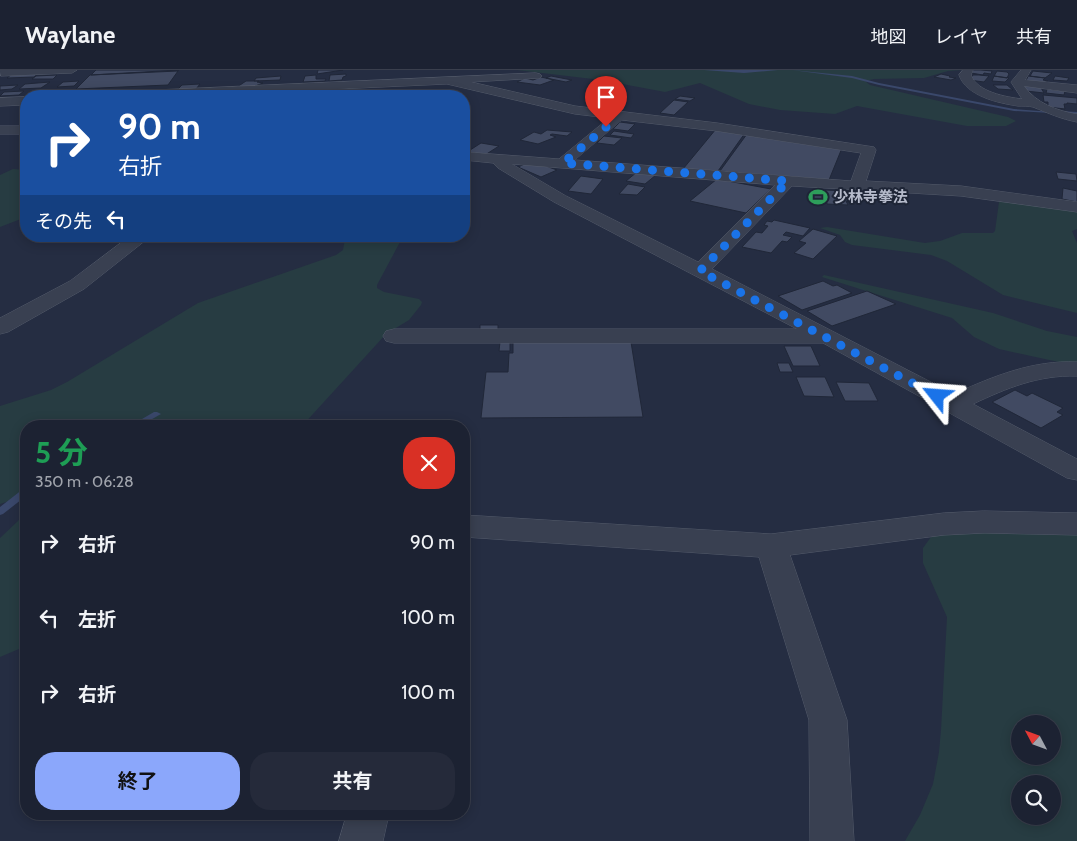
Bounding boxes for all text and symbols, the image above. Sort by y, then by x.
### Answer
text: Waylane [25,20,115,49]
text: 地図 [871,26,907,48]
text: レイヤ [935,26,988,48]
text: 共有 [1016,26,1052,48]
pin [585,76,627,127]
icon: arrive [592,83,620,111]
text: 90 m [118,105,201,148]
icon: right [35,110,100,175]
text: 右折 [118,153,162,180]
sports icon: 少林寺拳法 [807,186,829,208]
place label: 少林寺拳法 [833,188,908,206]
icon: left [102,205,130,233]
text: その先 [35,210,92,233]
position arrow [910,369,962,421]
text: 5 分 [35,434,88,471]
button: close [403,437,455,489]
text: 350 m · 06:28 [35,472,134,491]
icon: right [35,529,63,557]
text: 90 m [410,531,455,554]
text: 右折 [78,533,116,556]
icon: left [35,604,63,632]
text: 100 m [401,606,455,629]
text: 左折 [78,608,116,631]
icon: right [35,679,63,707]
text: 100 m [401,681,455,704]
text: 右折 [78,683,116,706]
north arrow [1011,715,1061,765]
map controls [1011,715,1061,825]
button: 終了 [35,752,240,810]
button: 共有 [250,752,455,810]
button: search [1011,775,1061,825]

